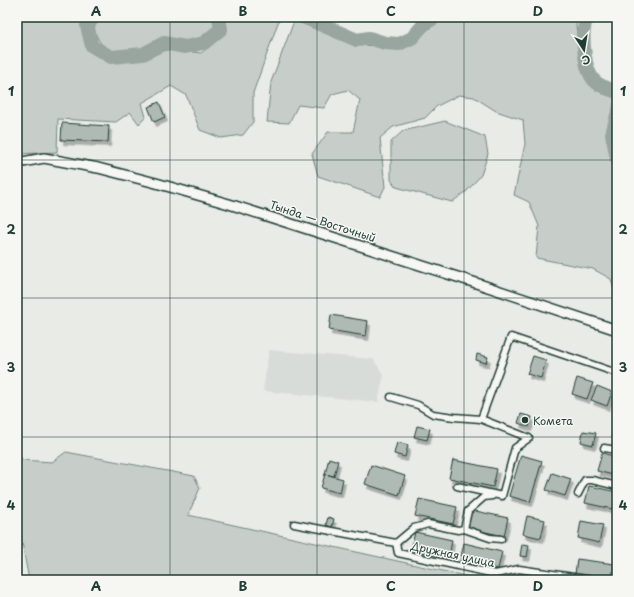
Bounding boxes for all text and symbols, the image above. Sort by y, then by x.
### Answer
text: A [91,1,101,20]
text: B [239,1,248,20]
text: C [386,1,396,20]
text: D [533,1,543,20]
north arrow [564,30,604,70]
text: С [580,51,592,69]
text: 1 [8,81,14,100]
text: 1 [620,81,626,100]
street label: Тында — Восточный [268,196,378,246]
text: 2 [6,219,16,238]
text: 2 [618,219,628,238]
text: 3 [7,357,16,376]
text: 3 [619,357,628,376]
place label: Комета [533,412,573,429]
marker: Комета [520,415,530,425]
text: 4 [7,495,16,514]
text: 4 [619,495,628,514]
street label: Дружная улица [409,537,497,571]
text: A [91,576,101,595]
text: B [239,576,248,595]
text: C [386,576,396,595]
text: D [533,576,543,595]

